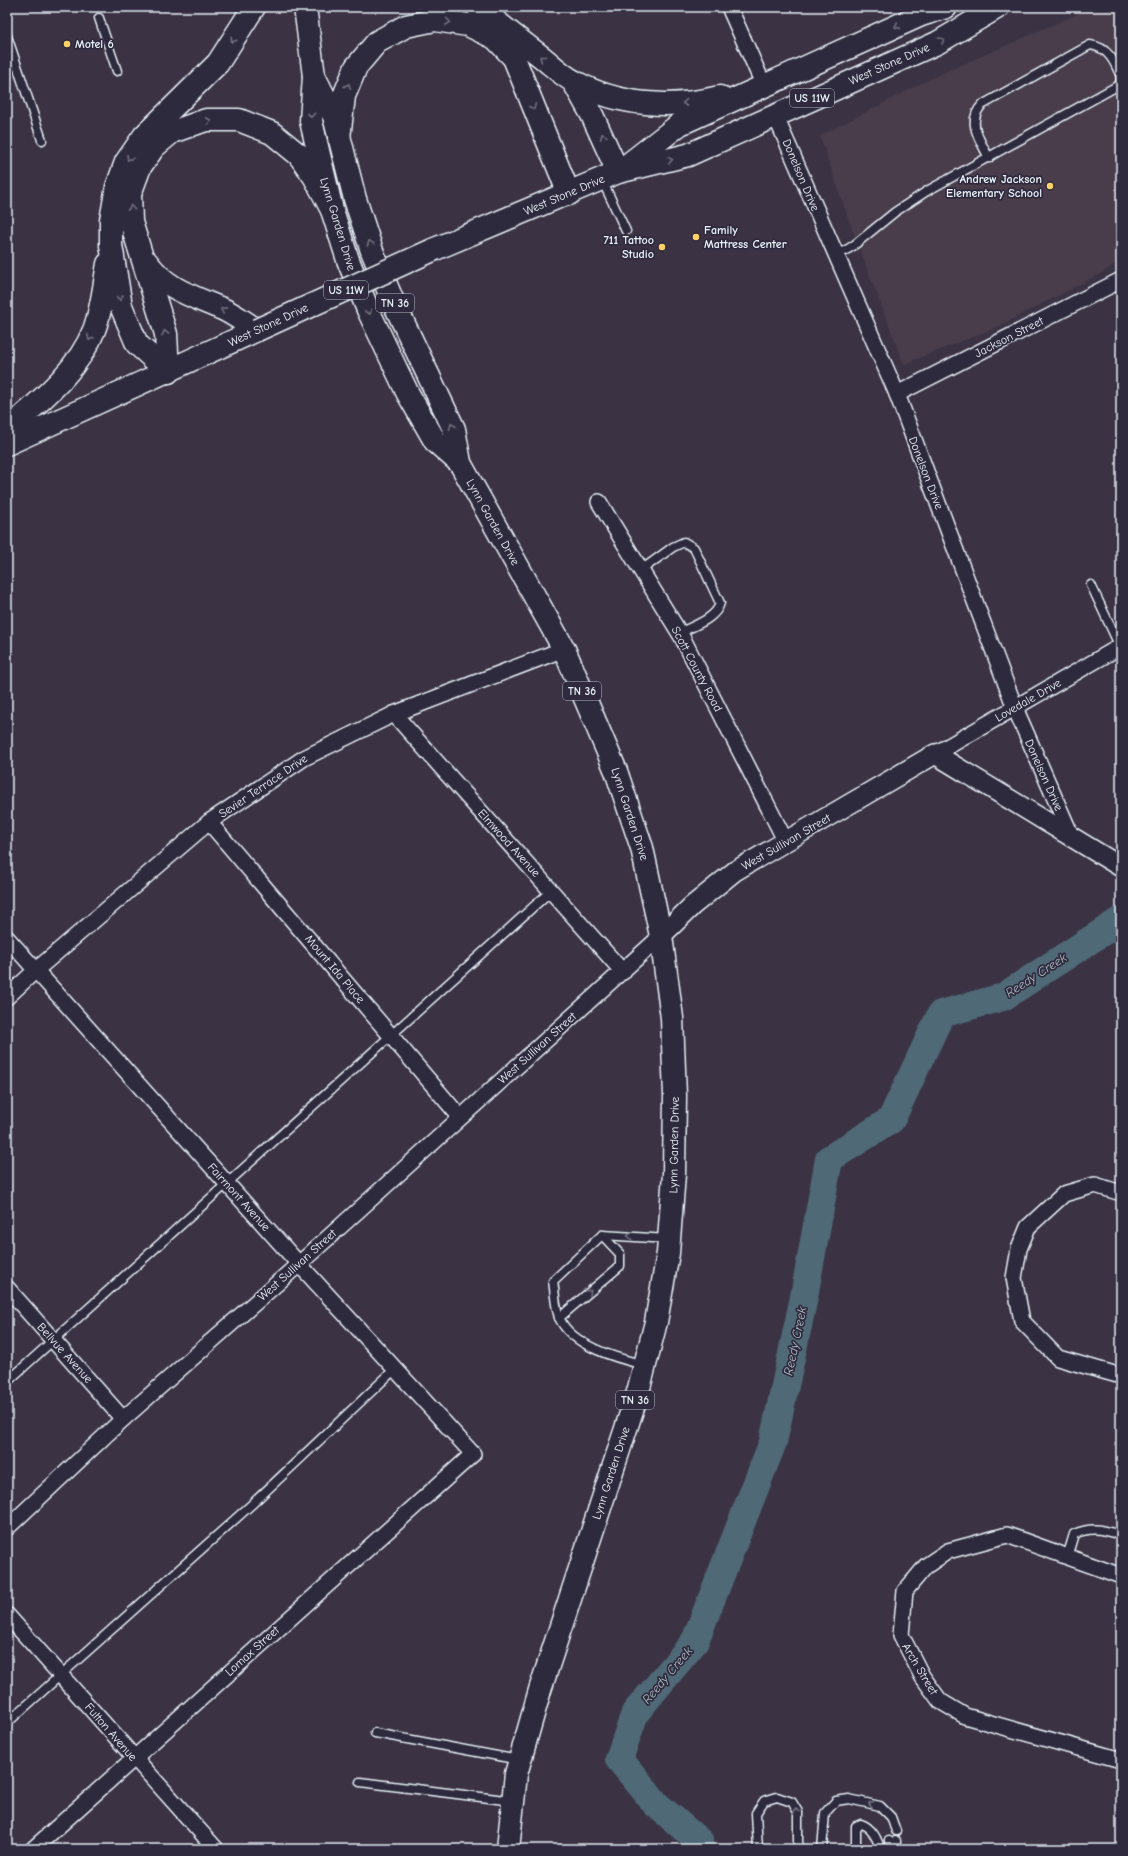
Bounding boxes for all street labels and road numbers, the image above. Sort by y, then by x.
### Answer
street label: West Stone Drive [847,40,931,88]
road number: US 11W [790,89,834,107]
street label: Donelson Drive [780,137,822,213]
street label: West Stone Drive [521,172,607,218]
street label: Lynn Garden Drive [317,176,359,272]
road number: US 11W [324,281,368,299]
road number: TN 36 [376,294,414,312]
street label: West Stone Drive [226,300,310,350]
street label: Jackson Street [972,313,1046,360]
street label: Donelson Drive [906,435,946,511]
street label: Lynn Garden Drive [463,476,523,568]
street label: Scott County Road [669,624,725,714]
street label: Lovedale Drive [993,675,1063,725]
road number: TN 36 [563,682,601,700]
street label: Donelson Drive [1022,737,1066,813]
street label: Sevier Terrace Drive [216,751,310,821]
street label: Lynn Garden Drive [608,766,652,862]
street label: Elmwood Avenue [475,806,543,880]
street label: West Sullivan Street [739,811,833,873]
street label: Mount Ida Place [302,932,368,1006]
street label: West Sullivan Street [495,1009,579,1087]
street label: Lynn Garden Drive [666,1097,682,1193]
street label: Fairmont Avenue [205,1160,273,1234]
street label: West Sullivan Street [255,1226,339,1304]
street label: Bellvue Avenue [34,1320,96,1386]
road number: TN 36 [616,1391,654,1409]
street label: Lynn Garden Drive [589,1425,633,1521]
street label: Lomax Street [222,1623,282,1679]
street label: Arch Street [899,1641,941,1698]
street label: Fulton Avenue [82,1700,140,1764]

